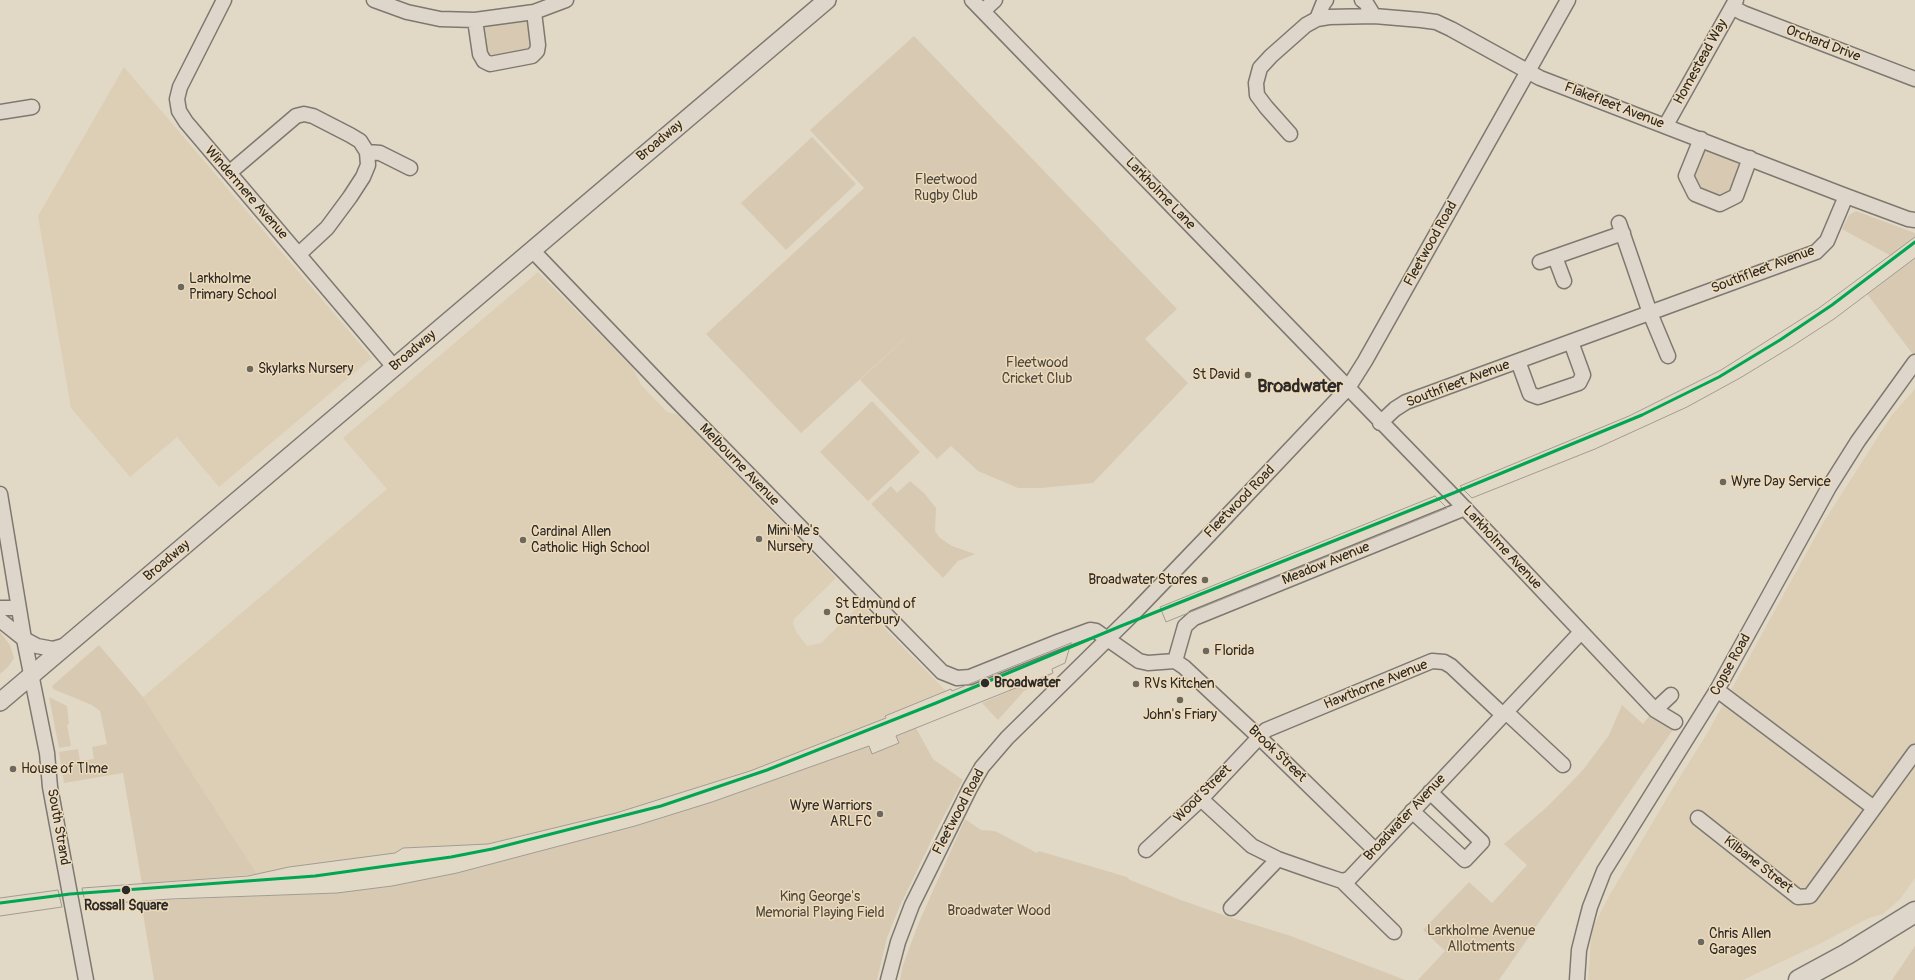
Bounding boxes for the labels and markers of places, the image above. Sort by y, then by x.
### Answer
place label: Larkholme Primary School [189,271,277,304]
marker: Larkholme Primary School [176,282,186,292]
place label: Skylarks Nursery [258,361,354,377]
marker: Skylarks Nursery [245,364,255,374]
place label: St David [1192,367,1240,383]
marker: St David [1243,370,1253,380]
place label: Wyre Day Service [1731,474,1831,490]
marker: Wyre Day Service [1718,477,1728,487]
place label: Mini Me's Nursery [767,523,819,556]
place label: Cardinal Allen Catholic High School [531,524,650,556]
marker: Mini Me's Nursery [754,534,764,544]
marker: Cardinal Allen Catholic High School [518,535,528,545]
place label: Broadwater Stores [1088,572,1197,588]
marker: Broadwater Stores [1200,575,1210,585]
place label: St Edmund of Canterbury [835,596,916,628]
marker: St Edmund of Canterbury [822,607,832,617]
place label: Florida [1214,643,1254,659]
marker: Florida [1201,646,1211,656]
place label: Broadwater [994,675,1061,691]
place label: RVs Kitchen [1144,676,1215,692]
marker: Broadwater [979,677,991,689]
marker: RVs Kitchen [1131,679,1141,689]
marker: John's Friary [1175,695,1185,705]
place label: John's Friary [1143,707,1217,723]
place label: House of TIme [21,761,108,777]
marker: House of TIme [8,764,18,774]
place label: Wyre Warriors ARLFC [790,798,872,830]
marker: Wyre Warriors ARLFC [875,809,885,819]
marker: Rossall Square [120,884,132,896]
place label: Rossall Square [84,898,168,914]
place label: Chris Allen Garages [1709,926,1771,958]
marker: Chris Allen Garages [1696,937,1706,947]

